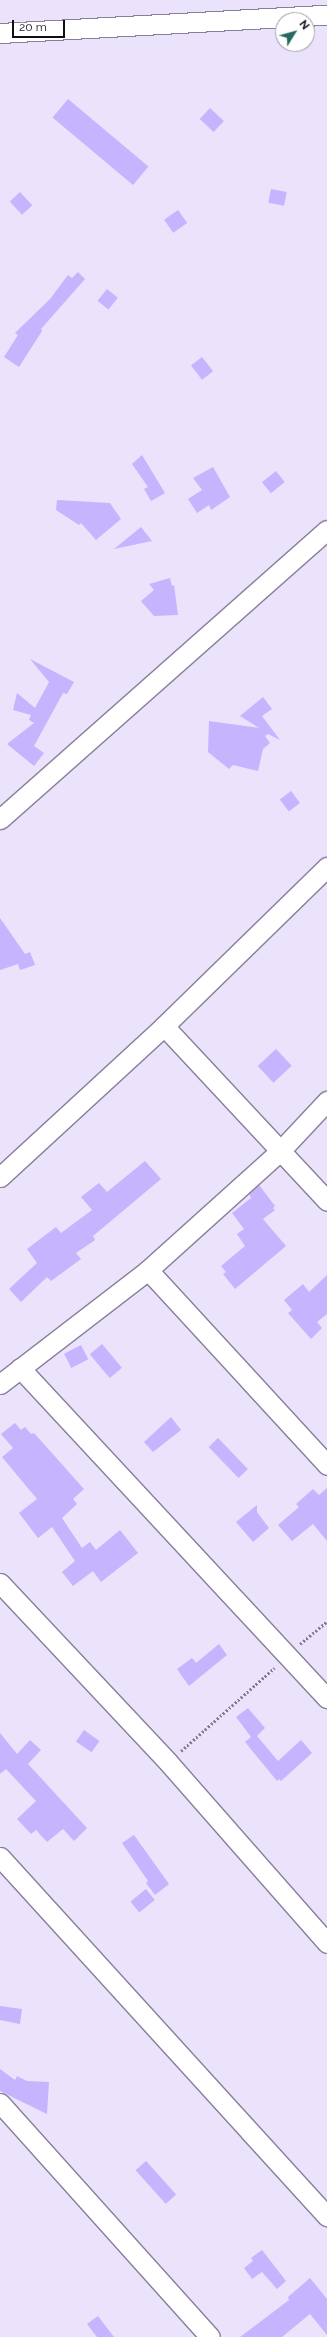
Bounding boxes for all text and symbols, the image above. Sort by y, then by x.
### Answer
scale bar [14,12,67,38]
north arrow [275,12,315,52]
text: N [296,18,312,32]
text: 20 m [19,20,47,34]

